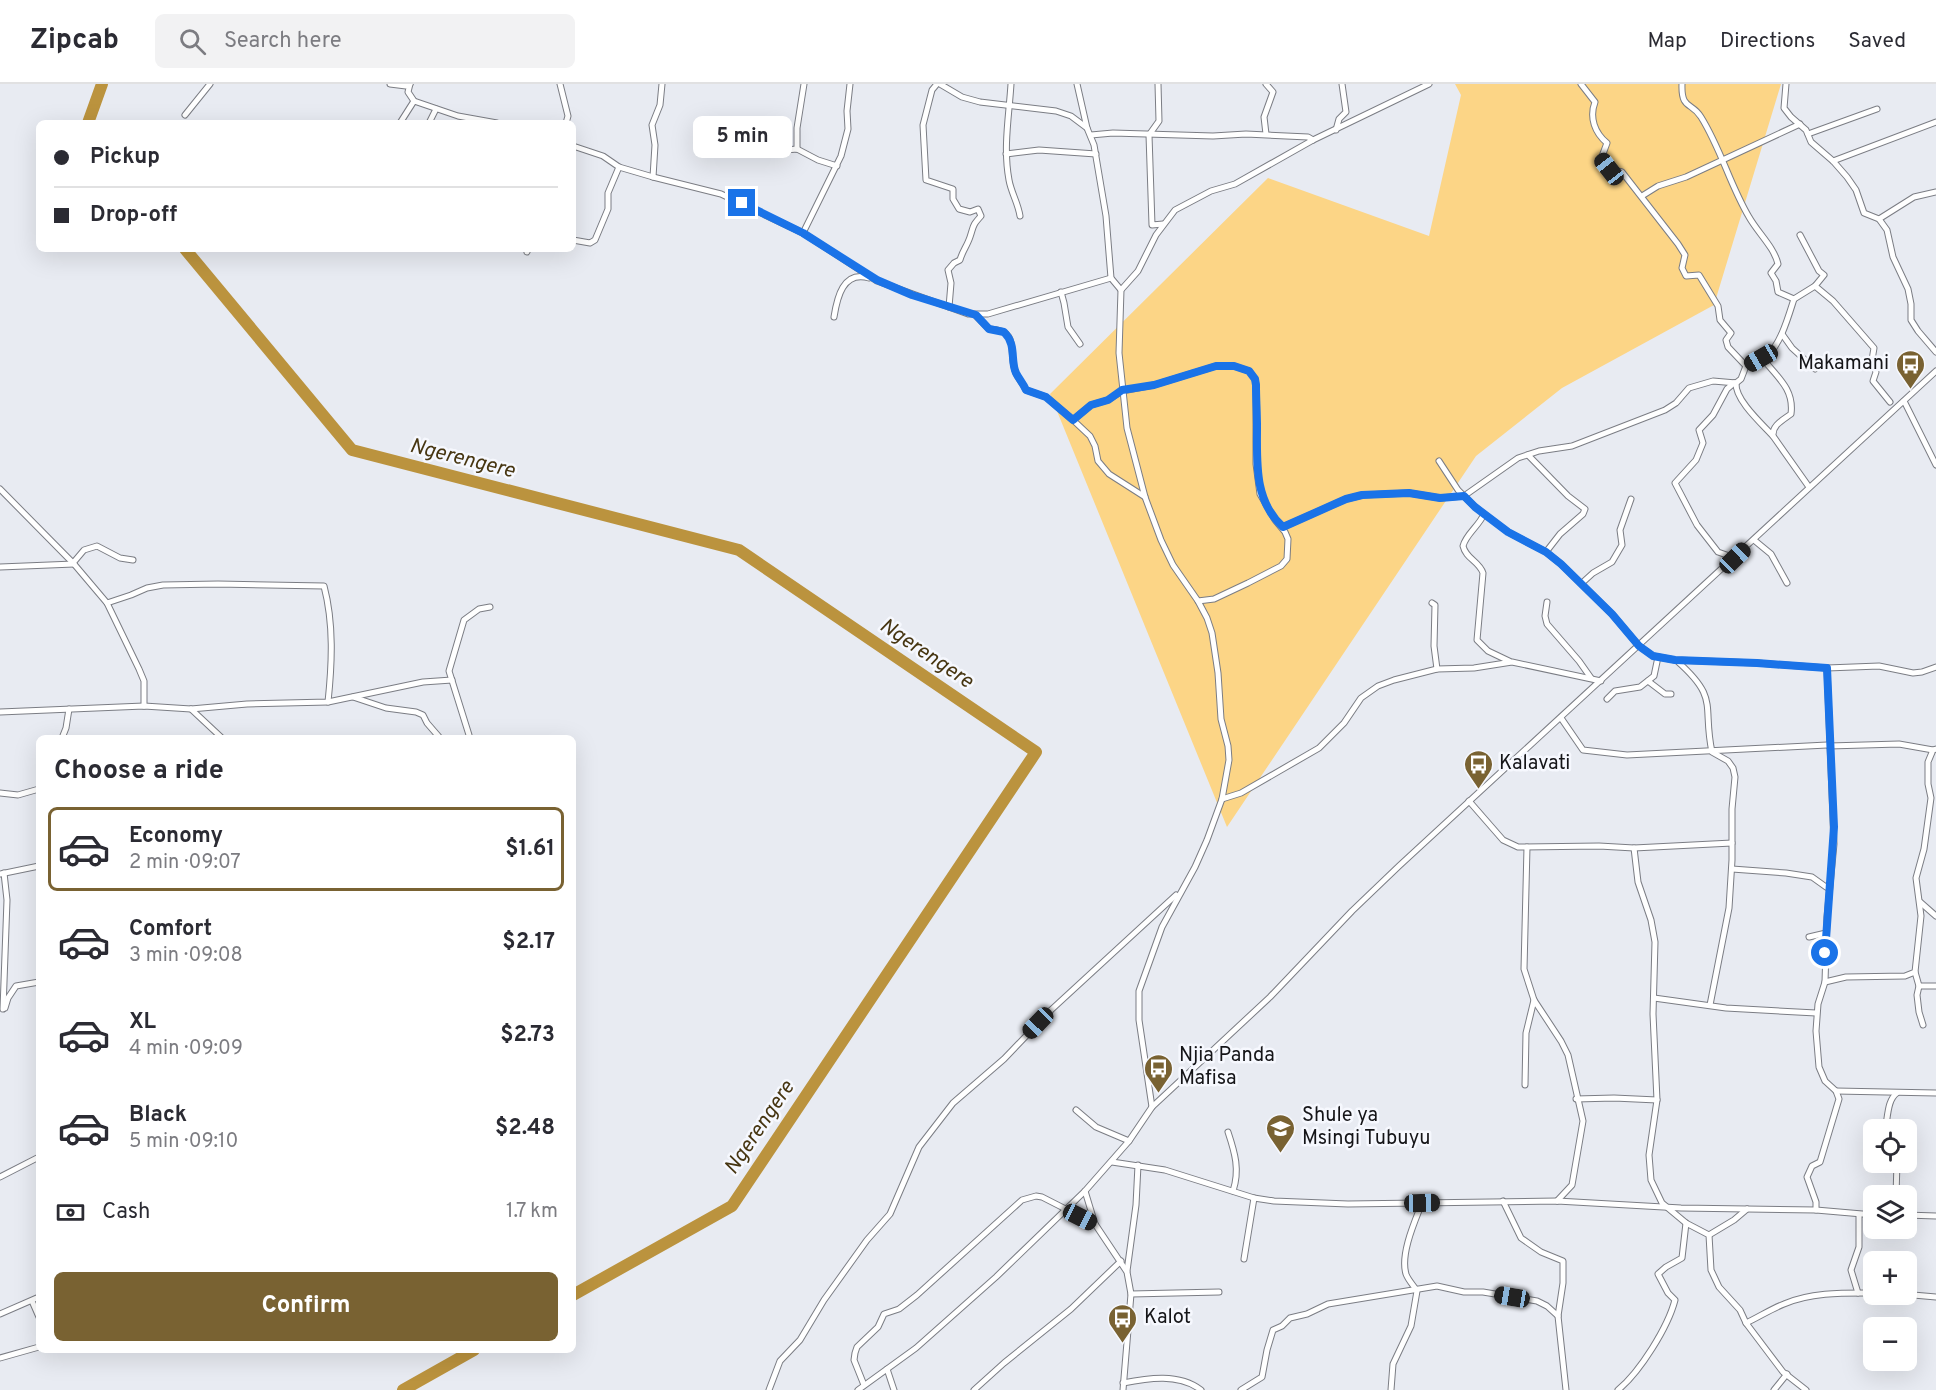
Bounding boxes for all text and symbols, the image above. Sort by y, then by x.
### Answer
search box [155,14,575,68]
text: Zipcab [30,23,119,59]
icon: search [176,25,209,58]
text: Search here [224,28,341,55]
text: Map [1647,28,1687,55]
text: Directions [1720,28,1815,55]
text: Saved [1848,28,1906,55]
callout: 5 min [692,116,792,158]
text: 5 min [716,124,769,150]
text: Pickup [90,144,160,171]
car [1591,149,1627,189]
route end [728,189,755,216]
text: Drop-off [90,202,177,229]
car [1741,341,1781,375]
bus stop icon: Makamani [1894,348,1926,390]
place label: Makamani [1798,351,1889,377]
water label: Ngerengere [407,433,518,485]
car [1716,539,1754,577]
water label: Ngerengere [874,613,979,696]
bus stop icon: Kalavati [1462,748,1494,790]
place label: Kalavati [1499,751,1570,777]
text: Choose a ride [54,754,224,788]
icon: car [57,822,111,876]
text: Economy [129,823,223,850]
text: $1.61 [505,836,555,863]
text: 2 min · 09:07 [129,850,241,876]
icon: car [57,915,111,969]
text: Comfort [129,916,212,943]
text: $2.17 [502,929,555,956]
route start [1811,939,1838,966]
text: 3 min · 09:08 [129,943,243,969]
car [1019,1004,1057,1042]
icon: car [57,1008,111,1062]
text: XL [129,1009,156,1036]
text: $2.73 [500,1022,555,1049]
text: 4 min · 09:09 [129,1036,243,1062]
place label: Njia Panda Mafisa [1179,1043,1275,1092]
bus stop icon: Njia Panda Mafisa [1142,1052,1174,1094]
water label: Ngerengere [719,1075,802,1180]
icon: car [57,1101,111,1155]
text: Black [129,1102,187,1129]
place label: Shule ya Msingi Tubuyu [1302,1103,1431,1152]
school or university icon: Shule ya Msingi Tubuyu [1265,1112,1297,1154]
text: $2.48 [495,1115,555,1142]
map controls [1863,1119,1917,1371]
button: locate [1863,1119,1917,1173]
text: 5 min · 09:10 [129,1129,238,1155]
button: layers [1863,1185,1917,1239]
car [1404,1194,1440,1212]
icon: cash [54,1196,87,1229]
text: Cash [102,1199,151,1226]
text: 1.7 km [506,1199,558,1225]
car [1060,1201,1100,1233]
button: + [1863,1251,1917,1305]
button: Confirm [54,1272,558,1341]
car [1493,1285,1531,1309]
bus stop icon: Kalot [1107,1302,1139,1344]
place label: Kalot [1144,1305,1191,1331]
button: − [1863,1317,1917,1371]

